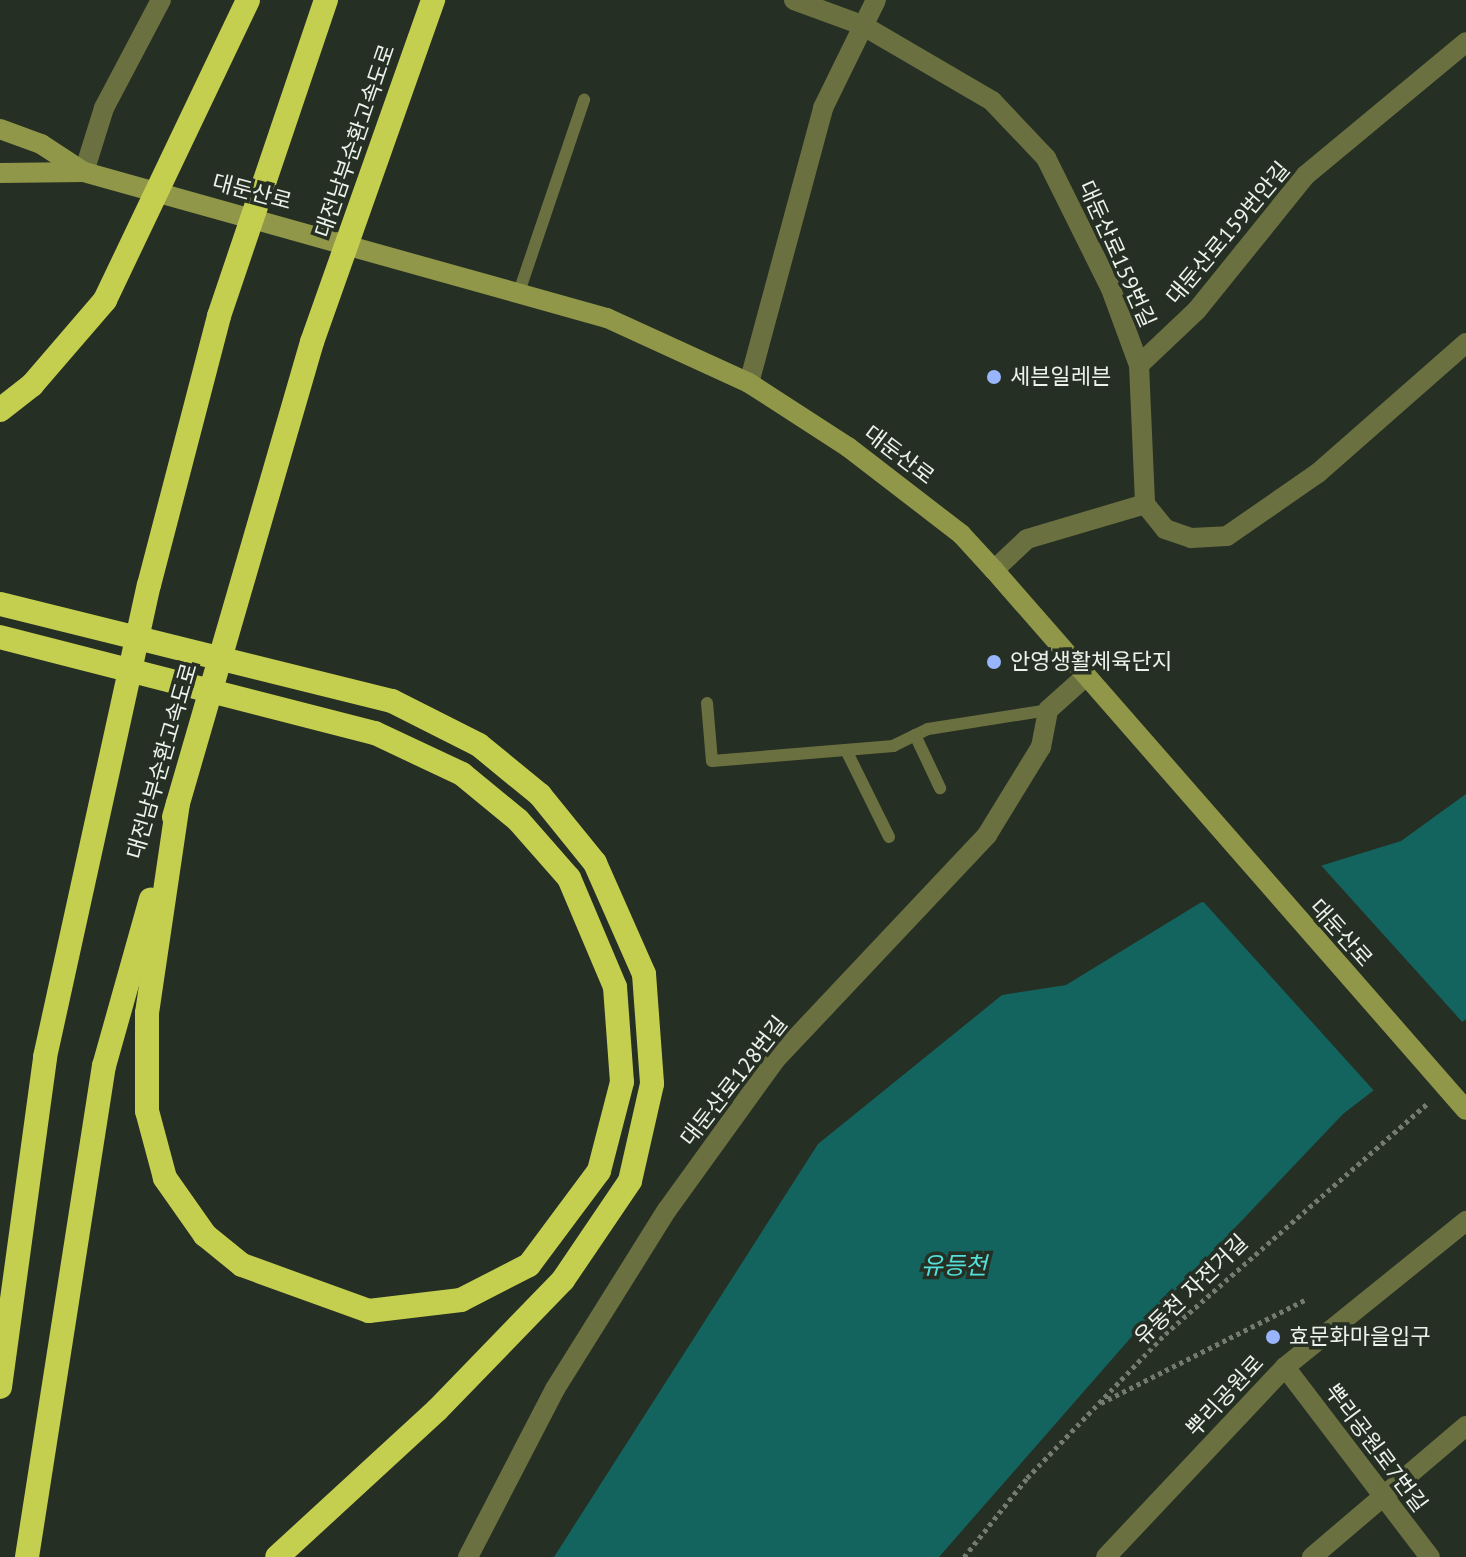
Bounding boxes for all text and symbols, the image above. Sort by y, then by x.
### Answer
street label: 대전남부순환고속도로 [310,41,400,241]
street label: 대둔산로159번안길 [1161,156,1295,310]
street label: 대둔산로 [209,169,295,215]
street label: 대둔산로159번길 [1073,177,1161,331]
place label: 세븐일레븐 [1010,364,1111,390]
marker: 세븐일레븐 [985,368,1003,386]
street label: 대둔산로 [859,420,939,490]
place label: 안영생활체육단지 [1010,649,1172,675]
marker: 안영생활체육단지 [985,653,1003,671]
street label: 대전남부순환고속도로 [121,660,203,862]
street label: 대둔산로 [1304,894,1378,972]
street label: 대둔산로128번길 [675,1011,793,1151]
street label: 유동천 자전거길 [1129,1229,1253,1351]
water label: 유등천 [921,1252,987,1280]
place label: 효문화마을입구 [1289,1324,1431,1350]
marker: 효문화마을입구 [1264,1328,1282,1346]
street label: 뿌리공원로 [1181,1350,1269,1442]
street label: 뿌리공원로7번길 [1319,1379,1433,1517]

